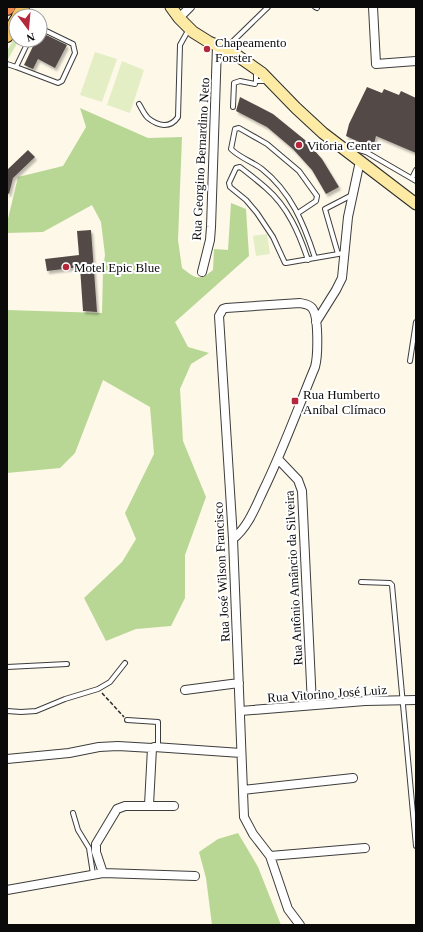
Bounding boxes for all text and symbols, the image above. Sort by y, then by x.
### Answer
north arrow [8,8,48,48]
text: N [25,31,36,44]
place label: Chapeamento Forster [215,35,286,65]
marker: Chapeamento Forster [202,44,212,54]
street label: Rua Georgino Bernardino Neto [189,77,212,241]
place label: Vitória Center [307,138,382,153]
marker: Vitória Center [294,140,304,150]
place label: Motel Epic Blue [74,260,160,275]
marker: Motel Epic Blue [61,262,71,272]
place label: Rua Humberto Aníbal Clímaco [303,387,386,417]
marker: Rua Humberto Aníbal Clímaco [290,396,300,406]
street label: Rua Antônio Amâncio da Silveira [281,490,306,666]
street label: Rua José Wilson Francisco [210,501,233,642]
street label: Rua Vitorino José Luiz [267,682,388,705]

